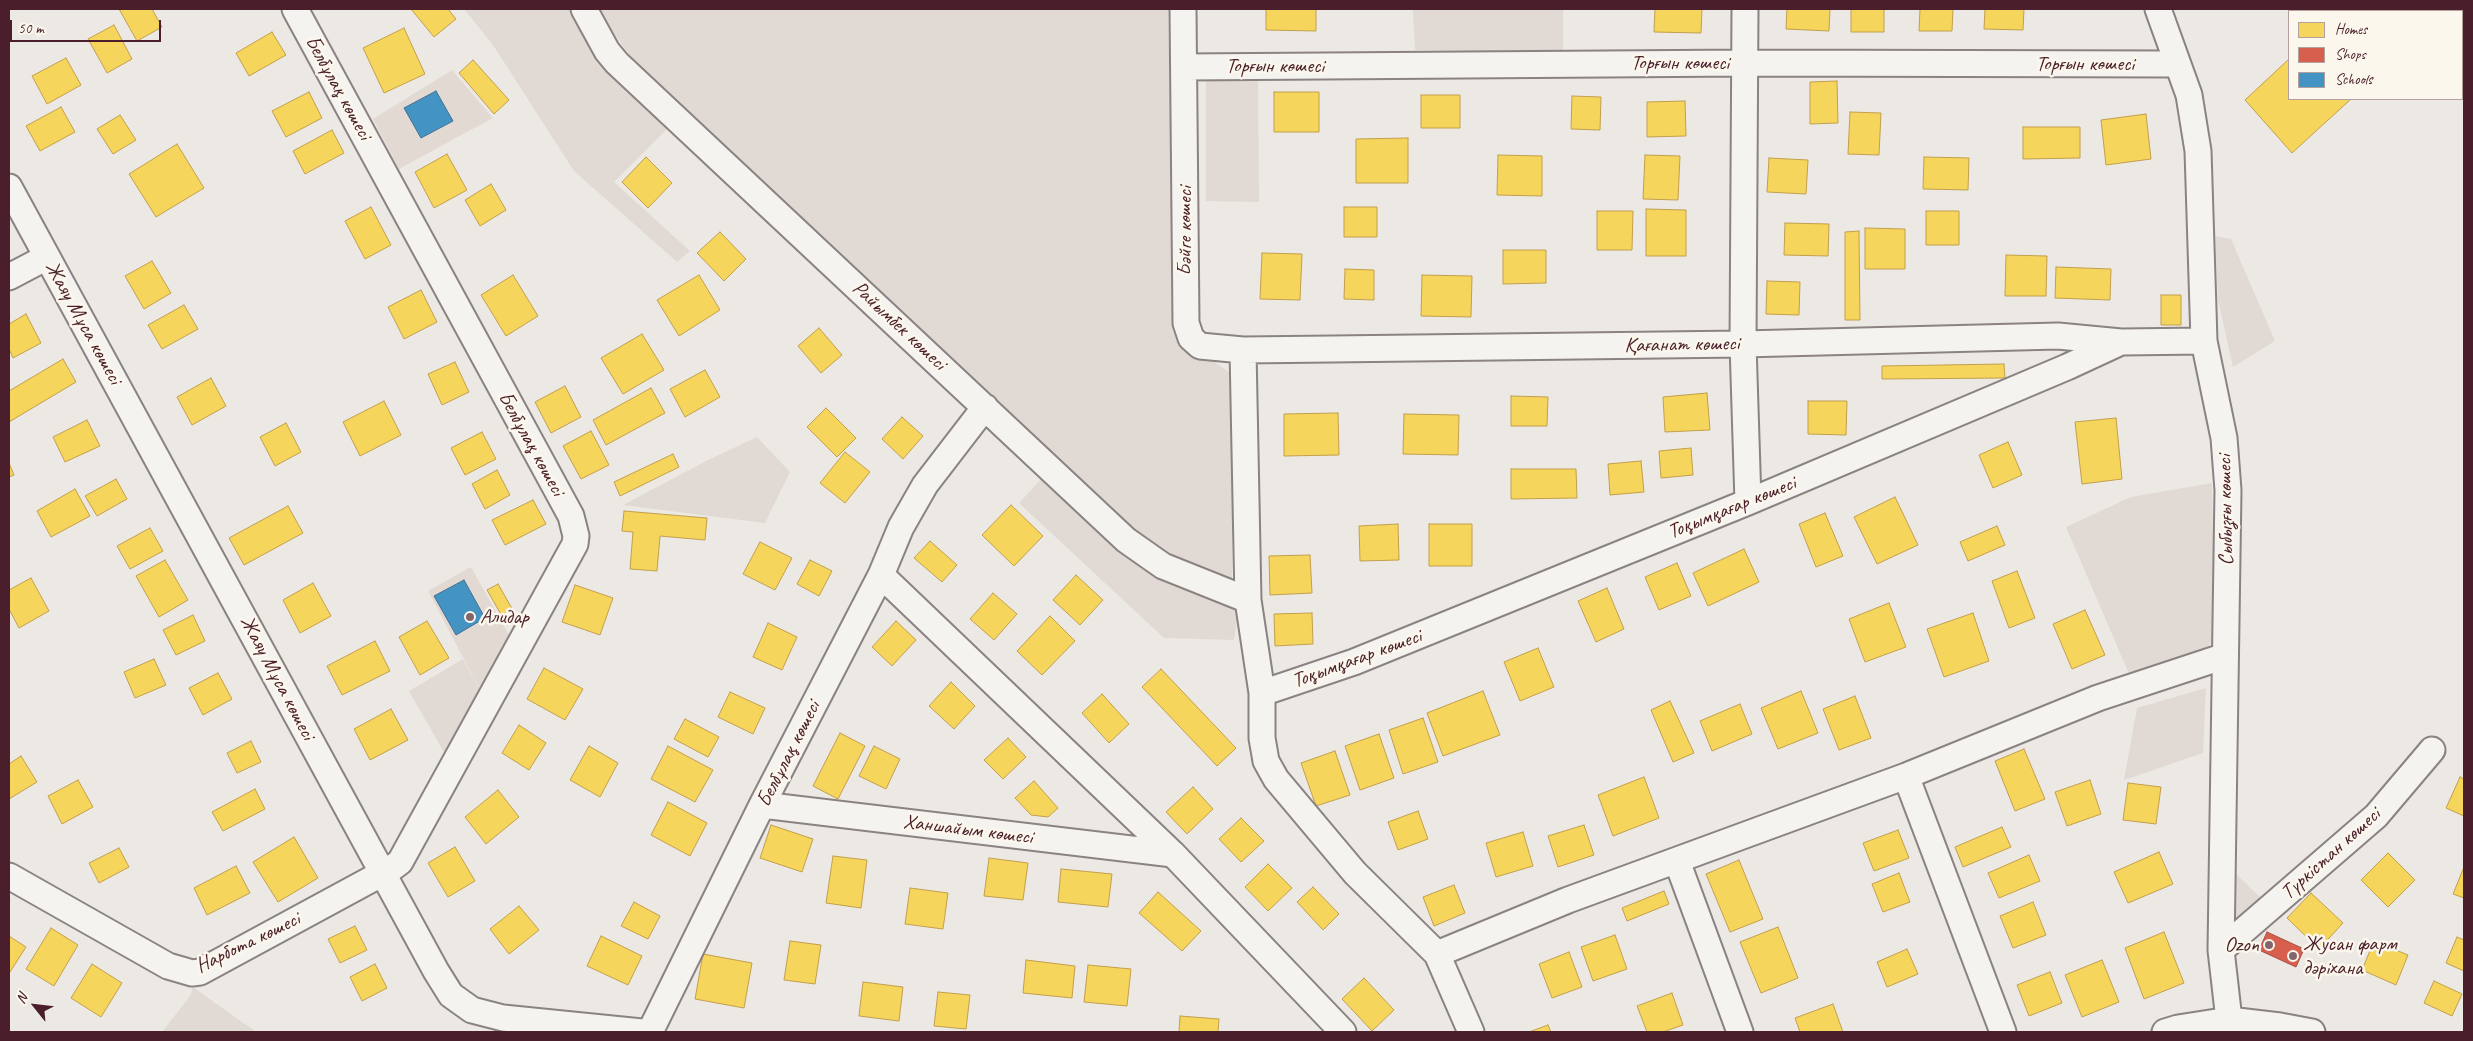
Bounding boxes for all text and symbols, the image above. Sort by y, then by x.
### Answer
scale bar [12,10,164,42]
legend [2288,10,2463,100]
text: 50 m [18,19,44,38]
text: Homes [2335,20,2367,39]
street label: Белбұлақ көшесі [299,31,377,145]
text: Shops [2335,45,2366,64]
street label: Торғын көшесі [1631,50,1729,76]
street label: Торғын көшесі [2036,51,2134,77]
street label: Торғын көшесі [1226,53,1324,79]
text: Schools [2335,70,2372,89]
street label: Бәйге көшесі [1172,186,1198,276]
street label: Жаяу Мұса көшесі [39,257,127,389]
street label: Райымбек көшесі [847,276,951,376]
street label: Қағанат көшесі [1624,331,1740,359]
street label: Белбұлақ көшесі [492,387,570,501]
street label: Сыбызғы көшесі [2212,454,2240,566]
street label: Тоқымқағар көшесі [1664,471,1800,545]
place label: Алидар [480,604,529,630]
marker: Алидар [464,611,476,623]
street label: Жаяу Мұса көшесі [234,612,320,744]
street label: Тоқымқағар көшесі [1289,624,1425,694]
street label: Белбұлақ көшесі [752,697,826,811]
street label: Түркістан көшесі [2276,803,2386,905]
street label: Ханшайым көшесі [902,810,1034,850]
street label: Нарбота көшесі [192,907,304,979]
place label: Жусан фарм дәріхана [2303,931,2396,981]
place label: Ozon [2224,932,2259,958]
marker: Ozon [2263,939,2275,951]
marker: Жусан фарм дәріхана [2287,950,2299,962]
north arrow [10,981,60,1031]
text: N [12,991,31,1006]

